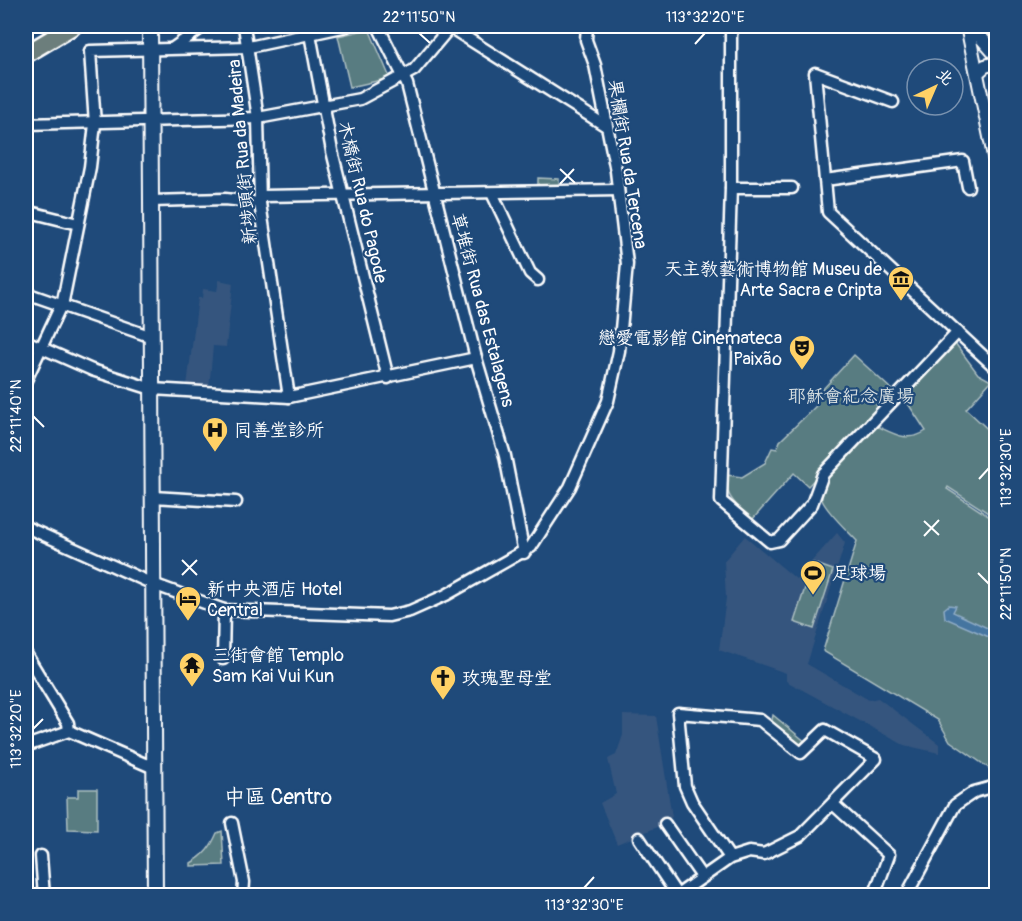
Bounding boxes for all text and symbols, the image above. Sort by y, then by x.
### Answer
text: 22°11'50"N [383,8,455,27]
text: 113°32'20"E [666,8,745,27]
north arrow [905,57,965,117]
street label: 新埗頭街 Rua da Madeira [223,58,262,246]
text: 北 [932,64,957,90]
street label: 果欄街 Rua da Tercena [603,78,652,250]
street label: 木橋街 Rua do Pagode [333,119,392,286]
street label: 草堆街 Rua das Estalagens [446,211,519,410]
place label: 天主教藝術博物館 Museu de Arte Sacra e Cripta [664,258,882,302]
museum icon: 天主教藝術博物館 Museu de Arte Sacra e Cripta [886,264,916,302]
place label: 戀愛電影館 Cinemateca Paixão [598,327,782,371]
theatre icon: 戀愛電影館 Cinemateca Paixão [787,333,817,371]
text: 22°11'40"N [7,379,26,453]
park label: 耶穌會紀念廣場 [788,385,914,408]
hospital icon: 同善堂診所 [200,415,230,453]
place label: 同善堂診所 [234,419,324,442]
text: 113°32'30"E [997,428,1016,507]
text: 22°11'50"N [997,548,1016,620]
sports icon: 足球場 [798,558,828,596]
place label: 足球場 [832,562,886,585]
place label: 新中央酒店 Hotel Central [207,578,342,622]
hotel icon: 新中央酒店 Hotel Central [173,584,203,622]
place label: 三街會館 Templo Sam Kai Vui Kun [212,644,344,688]
temple icon: 三街會館 Templo Sam Kai Vui Kun [177,650,207,688]
church icon: 玫瑰聖母堂 [428,663,458,701]
place label: 玫瑰聖母堂 [462,667,552,690]
text: 113°32'20"E [7,689,26,768]
district label: 中區 Centro [224,784,332,811]
text: 113°32'30"E [545,896,624,915]

